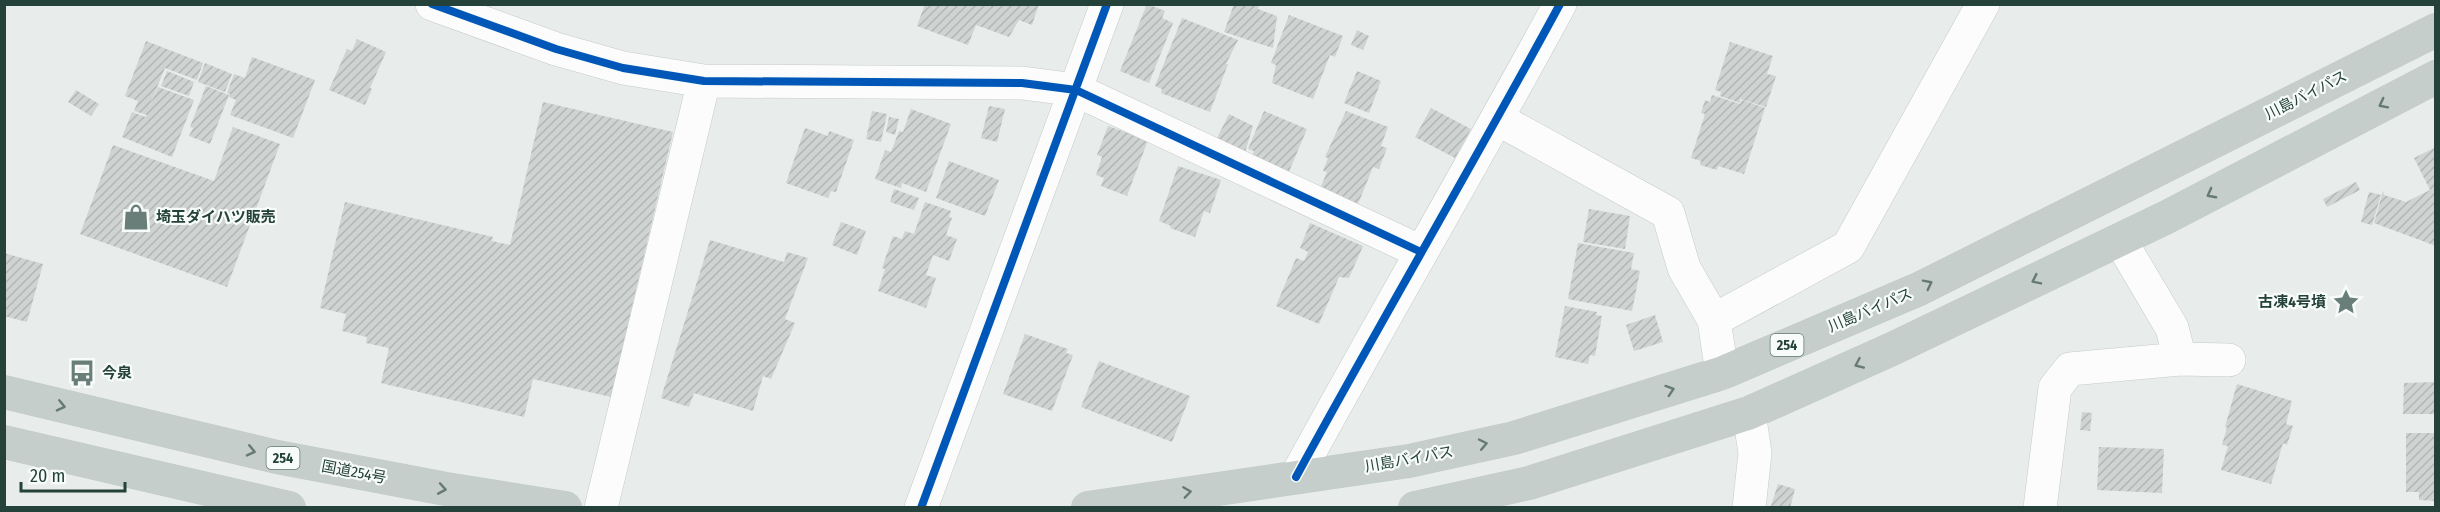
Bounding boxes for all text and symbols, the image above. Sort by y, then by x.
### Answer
street label: 川島バイパス [2262,67,2350,123]
one-way arrow [2379,97,2390,108]
one-way arrow [2206,187,2217,198]
shop icon: 埼玉ダイハツ販売 [121,202,151,232]
place label: 埼玉ダイハツ販売 [156,208,276,226]
one-way arrow [2031,273,2042,285]
one-way arrow [1922,280,1932,291]
street label: 川島バイパス [1825,284,1915,336]
place icon: 古凍4号墳 [2331,287,2361,317]
place label: 古凍4号墳 [2258,293,2326,311]
road number: 254 [1770,334,1804,356]
one-way arrow [1855,356,1866,368]
bus stop icon: 今泉 [67,358,97,388]
place label: 今泉 [102,364,132,382]
one-way arrow [1664,384,1675,397]
one-way arrow [56,398,66,411]
one-way arrow [1478,439,1488,452]
street label: 川島バイパス [1363,442,1455,476]
one-way arrow [246,444,256,457]
road number: 254 [266,447,300,469]
scale bar [21,455,124,493]
street label: 国道254号 [320,457,388,487]
text: 20 m [30,465,65,487]
one-way arrow [438,482,447,494]
one-way arrow [1183,487,1192,499]

